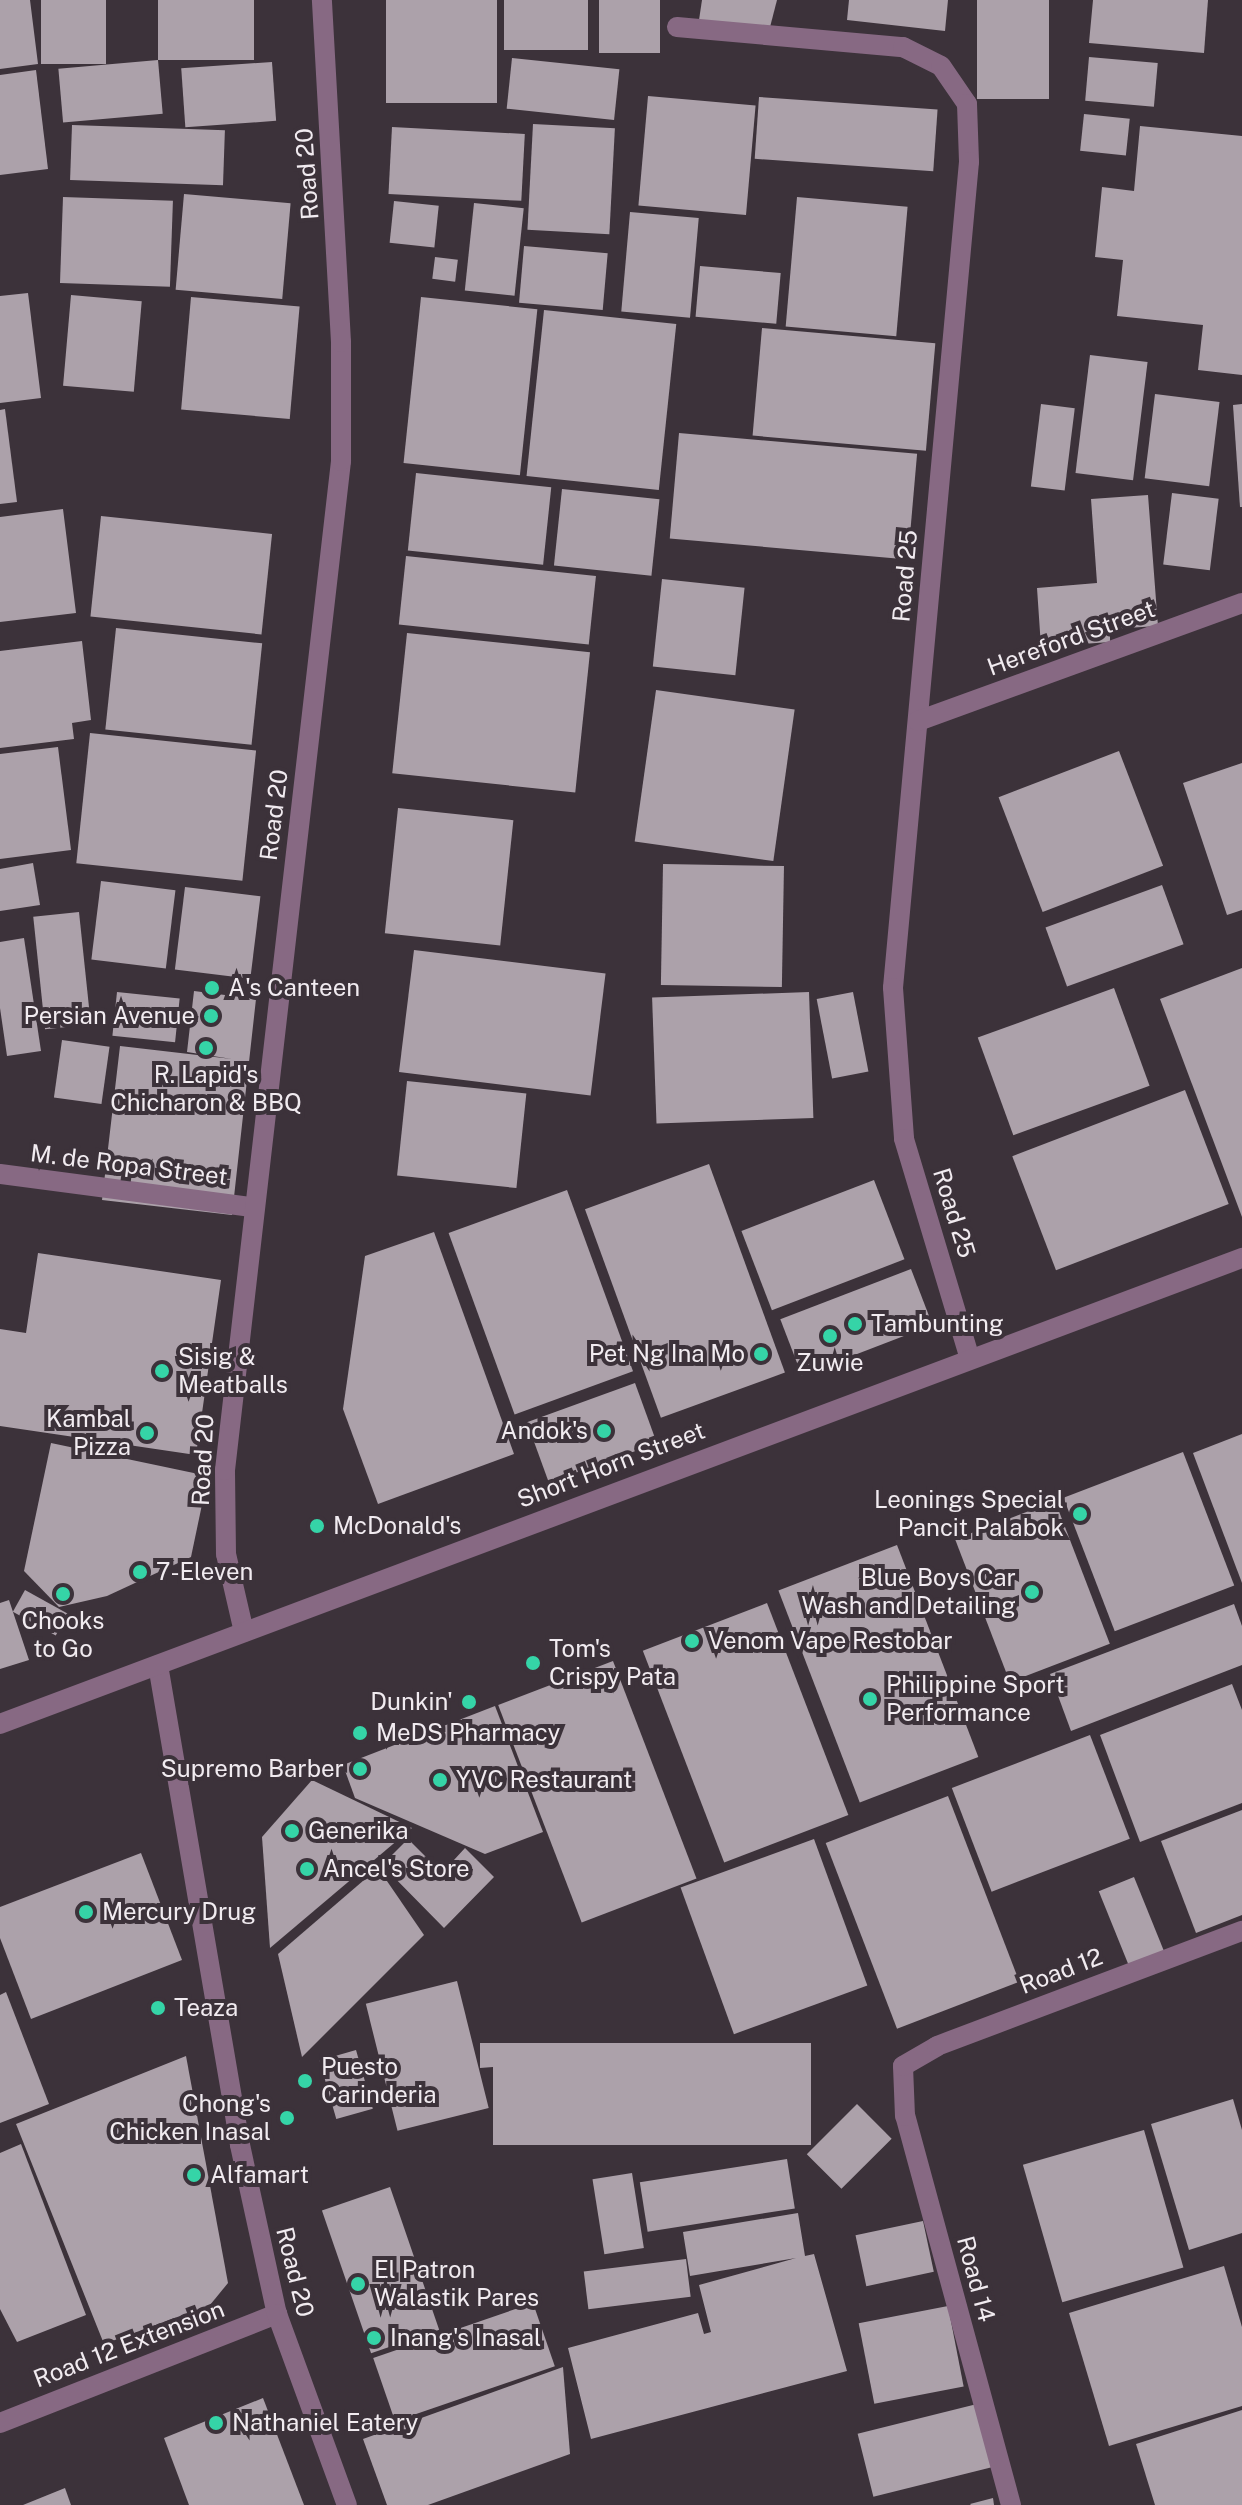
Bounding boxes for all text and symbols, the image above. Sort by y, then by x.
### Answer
street label: Road 20 [289,127,325,221]
street label: Road 25 [887,529,923,623]
street label: Hereford Street [983,594,1159,682]
street label: Road 20 [254,768,294,862]
place label: A's Canteen [228,974,360,1002]
marker: A's Canteen [203,979,221,997]
place label: Persian Avenue [24,1002,195,1030]
marker: Persian Avenue [202,1007,220,1025]
marker: R. Lapid's Chicharon & BBQ [197,1039,215,1057]
place label: R. Lapid's Chicharon & BBQ [110,1061,302,1117]
street label: M. de Ropa Street [28,1139,230,1191]
street label: Road 25 [927,1165,981,1261]
place label: Tambunting [871,1310,1004,1338]
marker: Tambunting [846,1315,864,1333]
marker: Zuwie [821,1327,839,1345]
place label: Pet Ng Ina Mo [589,1340,745,1368]
place label: Sisig & Meatballs [178,1343,288,1399]
marker: Pet Ng Ina Mo [752,1345,770,1363]
place label: Zuwie [796,1349,864,1377]
marker: Sisig & Meatballs [153,1362,171,1380]
place label: Kambal Pizza [46,1405,131,1461]
street label: Road 20 [186,1413,220,1507]
street label: Short Horn Street [513,1416,709,1514]
place label: Andok's [500,1417,588,1445]
marker: Andok's [595,1422,613,1440]
marker: Kambal Pizza [138,1424,156,1442]
place label: Leonings Special Pancit Palabok [874,1486,1064,1542]
marker: Leonings Special Pancit Palabok [1071,1505,1089,1523]
place label: McDonald's [333,1512,461,1540]
marker: McDonald's [308,1517,326,1535]
place label: 7-Eleven [156,1558,253,1586]
marker: 7-Eleven [131,1563,149,1581]
place label: Blue Boys Car Wash and Detailing [802,1564,1016,1620]
marker: Blue Boys Car Wash and Detailing [1023,1583,1041,1601]
marker: Chooks to Go [54,1585,72,1603]
place label: Chooks to Go [22,1607,104,1663]
place label: Venom Vape Restobar [708,1627,953,1655]
marker: Venom Vape Restobar [683,1632,701,1650]
place label: Tom's Crispy Pata [549,1635,676,1691]
marker: Tom's Crispy Pata [524,1654,542,1672]
place label: Philippine Sport Performance [886,1671,1065,1727]
place label: Dunkin' [370,1688,453,1716]
marker: Philippine Sport Performance [861,1690,879,1708]
marker: Dunkin' [460,1693,478,1711]
place label: MeDS Pharmacy [376,1719,560,1747]
marker: MeDS Pharmacy [351,1724,369,1742]
place label: Supremo Barber [161,1755,344,1783]
marker: Supremo Barber [351,1760,369,1778]
place label: YVC Restaurant [456,1766,632,1794]
marker: YVC Restaurant [431,1771,449,1789]
place label: Generika [308,1817,409,1845]
marker: Generika [283,1822,301,1840]
place label: Ancel's Store [323,1855,470,1883]
marker: Ancel's Store [298,1860,316,1878]
place label: Mercury Drug [102,1898,256,1926]
marker: Mercury Drug [77,1903,95,1921]
street label: Road 12 [1015,1942,1107,2000]
place label: Teaza [174,1994,238,2022]
marker: Teaza [149,1999,167,2017]
place label: Puesto Carinderia [321,2053,436,2109]
marker: Puesto Carinderia [296,2072,314,2090]
place label: Chong's Chicken Inasal [109,2090,271,2146]
marker: Chong's Chicken Inasal [278,2109,296,2127]
place label: Alfamart [210,2161,309,2189]
marker: Alfamart [185,2166,203,2184]
street label: Road 20 [270,2224,320,2320]
street label: Road 14 [951,2233,1001,2325]
place label: El Patron Walastik Pares [374,2256,539,2312]
marker: El Patron Walastik Pares [349,2275,367,2293]
street label: Road 12 Extension [30,2294,228,2394]
place label: Inang's Inasal [390,2324,541,2352]
marker: Inang's Inasal [365,2329,383,2347]
place label: Nathaniel Eatery [232,2409,418,2437]
marker: Nathaniel Eatery [207,2414,225,2432]

